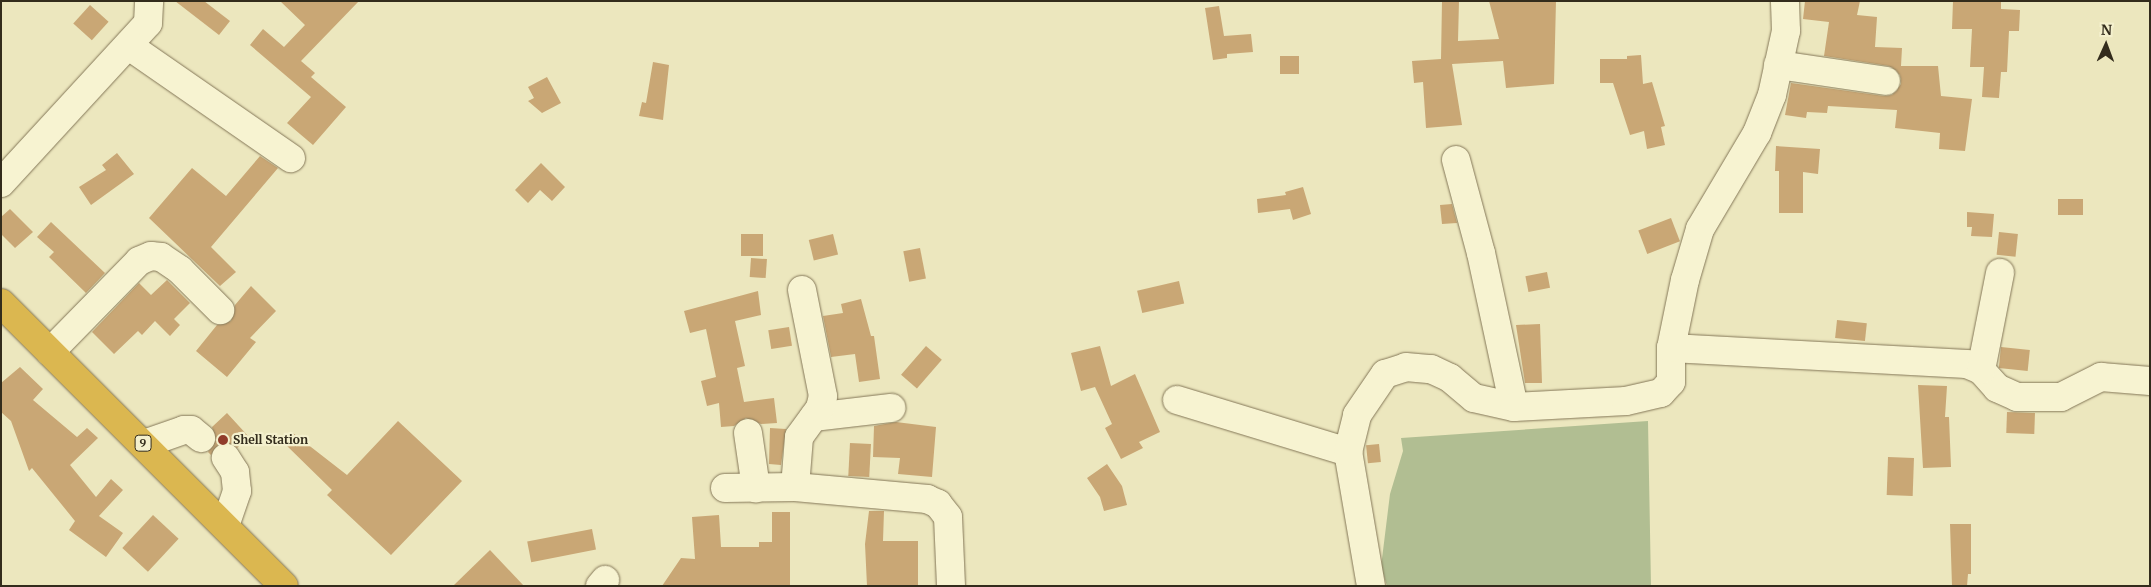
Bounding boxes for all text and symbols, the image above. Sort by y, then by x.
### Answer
north arrow [2081,20,2131,70]
text: N [2101,21,2112,39]
place label: Shell Station [233,433,308,447]
road number: 9 [134,434,152,452]
marker: Shell Station [217,434,229,446]

